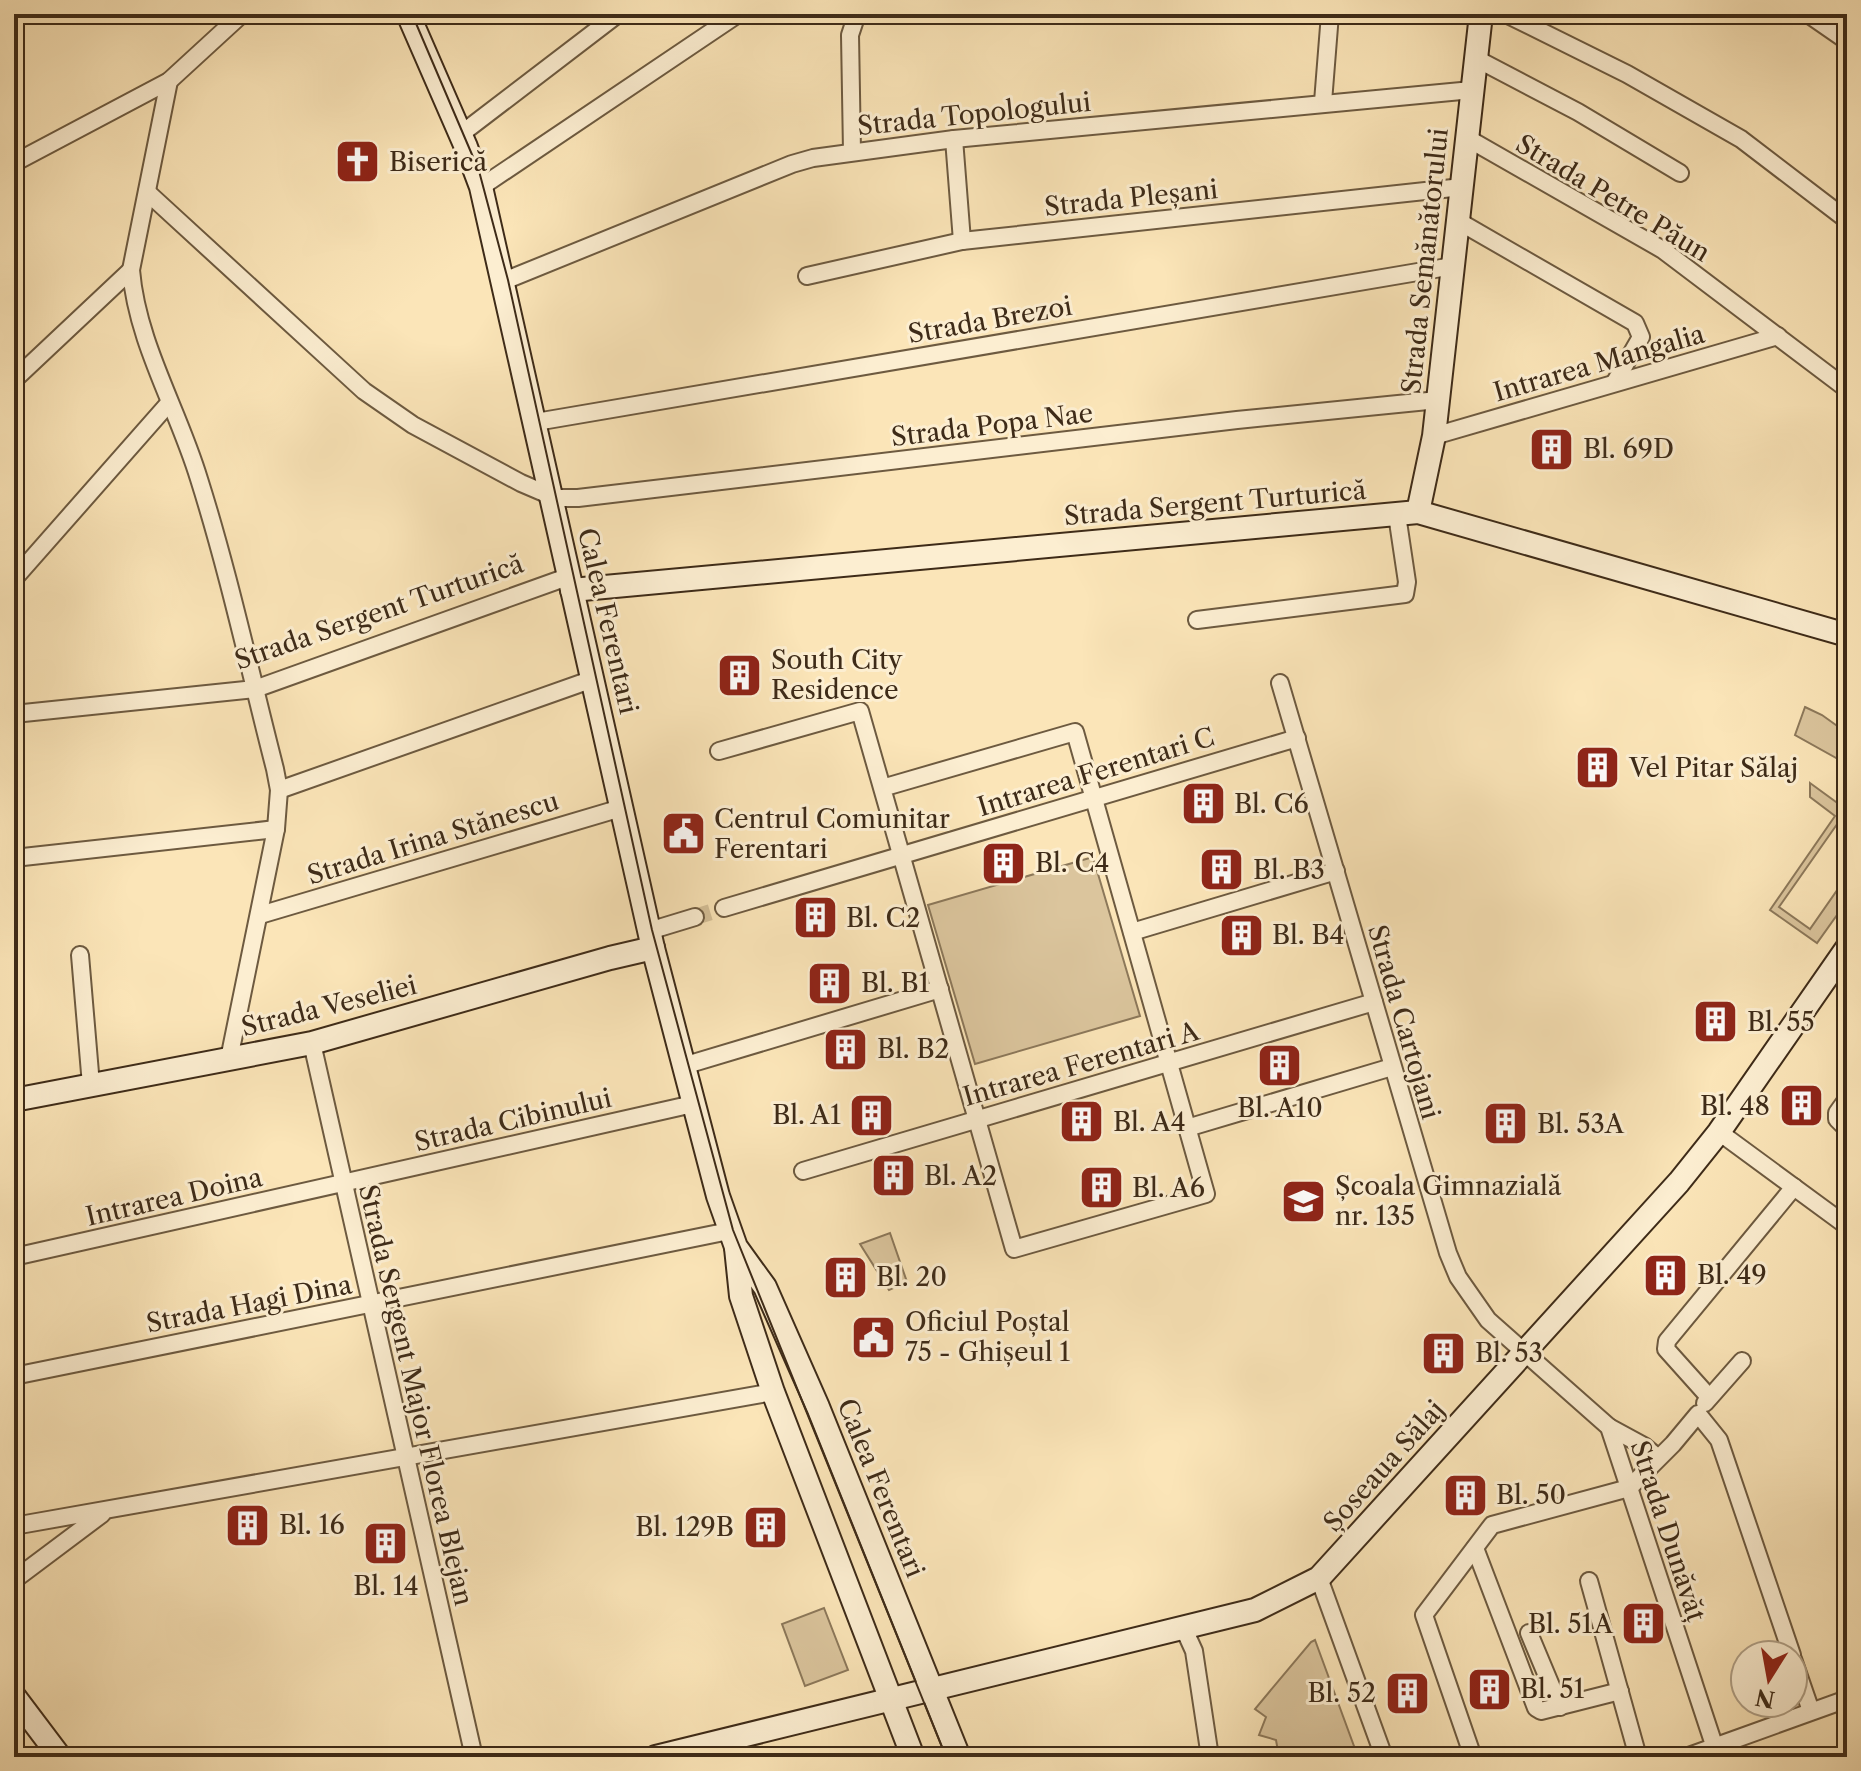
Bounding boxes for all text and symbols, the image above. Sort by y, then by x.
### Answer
street label: Strada Topologului [856,86,1092,142]
street label: Strada Semănătorului [1395,126,1455,396]
street label: Strada Petre Păun [1510,127,1716,269]
church icon: Biserică [334,138,382,186]
place label: Biserică [389,146,487,178]
street label: Strada Pleșani [1043,173,1219,223]
street label: Strada Brezoi [905,290,1075,350]
street label: Intrarea Mangalia [1490,317,1708,408]
street label: Strada Popa Nae [889,397,1095,453]
building icon: Bl. 69D [1528,425,1576,473]
place label: Bl. 69D [1583,433,1674,465]
street label: Strada Sergent Turturică [1063,474,1368,532]
street label: Calea Ferentari [571,525,645,717]
street label: Strada Sergent Turturică [230,547,528,676]
place label: South City Residence [771,644,903,706]
building icon: South City Residence [716,651,764,699]
street label: Intrarea Ferentari C [974,721,1218,823]
building icon: Vel Pitar Sălaj [1574,744,1622,792]
place label: Vel Pitar Sălaj [1628,752,1798,784]
building icon: Bl. C6 [1179,780,1227,828]
street label: Strada Irina Stănescu [304,785,562,891]
place label: Bl. C6 [1234,788,1309,820]
place label: Centrul Comunitar Ferentari [714,803,950,865]
public building icon: Centrul Comunitar Ferentari [659,810,707,858]
building icon: Bl. C4 [980,839,1028,887]
building icon: Bl. B3 [1198,846,1246,894]
place label: Bl. C4 [1035,847,1110,879]
place label: Bl. B3 [1253,854,1325,886]
building icon: Bl. C2 [791,894,839,942]
place label: Bl. C2 [846,902,920,934]
building icon: Bl. B4 [1217,911,1265,959]
place label: Bl. B4 [1272,919,1345,951]
street label: Strada Cartojani [1361,921,1447,1123]
building icon: Bl. B1 [806,959,854,1007]
place label: Bl. B1 [861,967,930,999]
street label: Strada Veseliei [238,969,420,1043]
building icon: Bl. 55 [1692,998,1740,1046]
place label: Bl. 55 [1747,1006,1815,1038]
street label: Intrarea Ferentari A [959,1015,1203,1113]
building icon: Bl. B2 [822,1025,870,1073]
place label: Bl. B2 [877,1033,950,1065]
building icon: Bl. A10 [1256,1041,1304,1089]
street label: Strada Cibinului [411,1082,615,1158]
building icon: Bl. 48 [1777,1082,1825,1130]
place label: Bl. 48 [1700,1090,1770,1122]
building icon: Bl. A1 [848,1091,896,1139]
place label: Bl. A10 [1237,1092,1323,1124]
building icon: Bl. A4 [1058,1098,1106,1146]
place label: Bl. A1 [772,1099,841,1131]
building icon: Bl. 53A [1482,1100,1530,1148]
place label: Bl. A4 [1113,1106,1186,1138]
place label: Bl. 53A [1537,1108,1625,1140]
building icon: Bl. A2 [869,1152,917,1200]
place label: Bl. A2 [924,1160,997,1192]
street label: Intrarea Doina [83,1161,266,1233]
building icon: Bl. A6 [1077,1164,1125,1212]
place label: Școala Gimnazială nr. 135 [1335,1170,1562,1232]
place label: Bl. A6 [1132,1172,1205,1204]
school or university icon: Școala Gimnazială nr. 135 [1280,1177,1328,1225]
street label: Strada Sergent Major Florea Blejan [352,1181,480,1609]
building icon: Bl. 49 [1642,1251,1690,1299]
building icon: Bl. 20 [821,1253,869,1301]
place label: Bl. 49 [1697,1259,1767,1291]
place label: Bl. 20 [876,1261,947,1293]
street label: Strada Hagi Dina [143,1268,355,1340]
place label: Oficiul Poștal 75 - Ghișeul 1 [905,1306,1070,1368]
public building icon: Oficiul Poștal 75 - Ghișeul 1 [850,1313,898,1361]
building icon: Bl. 53 [1420,1329,1468,1377]
place label: Bl. 53 [1475,1337,1543,1369]
street label: Calea Ferentari [831,1394,931,1582]
street label: Șoseaua Sălaj [1317,1394,1451,1538]
street label: Strada Dunăvăț [1624,1437,1713,1626]
building icon: Bl. 50 [1441,1471,1489,1519]
place label: Bl. 50 [1496,1479,1566,1511]
building icon: Bl. 16 [224,1501,272,1549]
building icon: Bl. 129B [741,1503,789,1551]
place label: Bl. 16 [279,1509,345,1541]
place label: Bl. 129B [635,1511,734,1543]
building icon: Bl. 14 [362,1519,410,1567]
place label: Bl. 14 [353,1570,419,1602]
building icon: Bl. 51A [1620,1600,1668,1648]
place label: Bl. 51A [1528,1608,1614,1640]
north arrow [1729,1639,1809,1719]
building icon: Bl. 51 [1465,1665,1513,1713]
building icon: Bl. 52 [1383,1669,1431,1717]
place label: Bl. 51 [1520,1673,1585,1705]
place label: Bl. 52 [1307,1677,1376,1709]
text: N [1753,1683,1777,1713]

